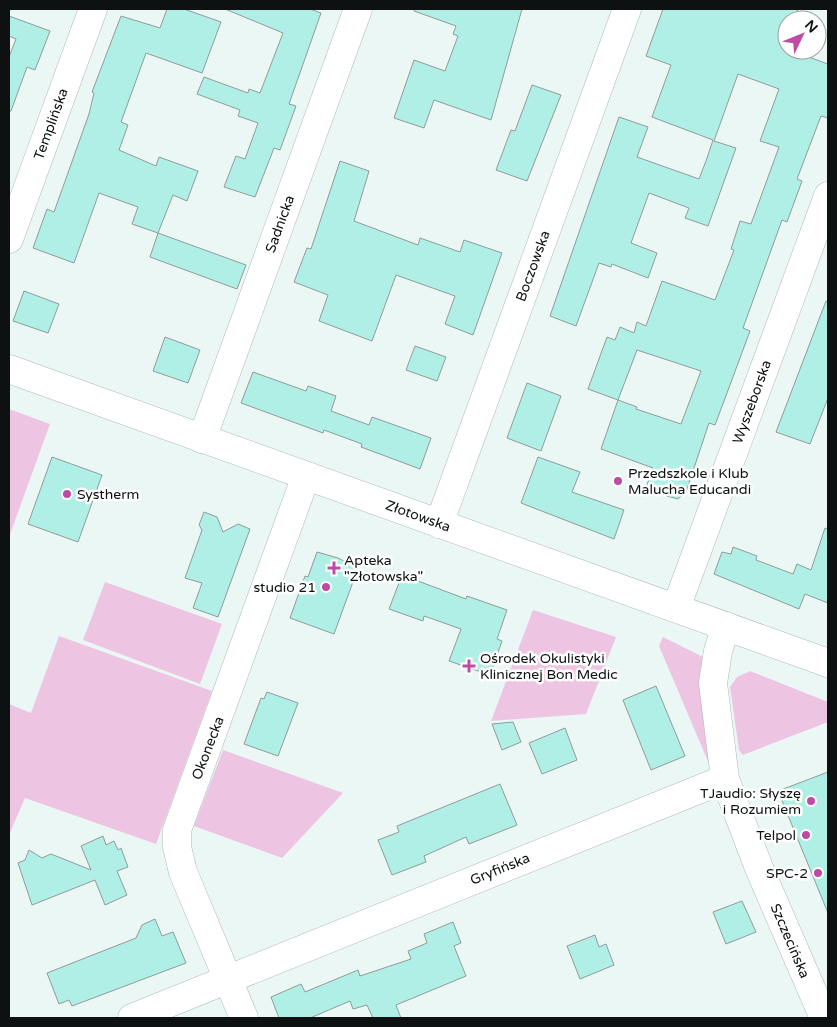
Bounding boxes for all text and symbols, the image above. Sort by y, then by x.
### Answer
north arrow [777,10,827,60]
text: N [801,17,821,36]
street label: Templińska [30,86,72,162]
street label: Sadnicka [262,193,298,255]
street label: Boczowska [512,228,554,304]
street label: Wyszeborska [729,358,775,446]
place label: Przedszkole i Klub Malucha Educandi [628,465,751,498]
marker: Przedszkole i Klub Malucha Educandi [612,475,624,487]
place label: Systherm [77,486,139,503]
marker: Systherm [61,488,73,500]
street label: Złotowska [383,496,453,536]
place label: Apteka "Złotowska" [344,552,423,585]
marker: Apteka "Złotowska" [328,562,340,574]
place label: studio 21 [253,579,316,596]
marker: studio 21 [320,581,332,593]
place label: Ośrodek Okulistyki Klinicznej Bon Medic [480,650,618,683]
marker: Ośrodek Okulistyki Klinicznej Bon Medic [462,659,476,673]
street label: Okonecka [188,714,228,782]
place label: TJaudio: Słyszę i Rozumiem [700,785,801,818]
marker: TJaudio: Słyszę i Rozumiem [805,795,817,807]
place label: Telpol [756,827,796,844]
marker: Telpol [800,829,812,841]
street label: Gryfińska [468,849,532,889]
place label: SPC-2 [766,865,808,882]
marker: SPC-2 [812,867,824,879]
street label: Szczecińska [767,901,813,981]

